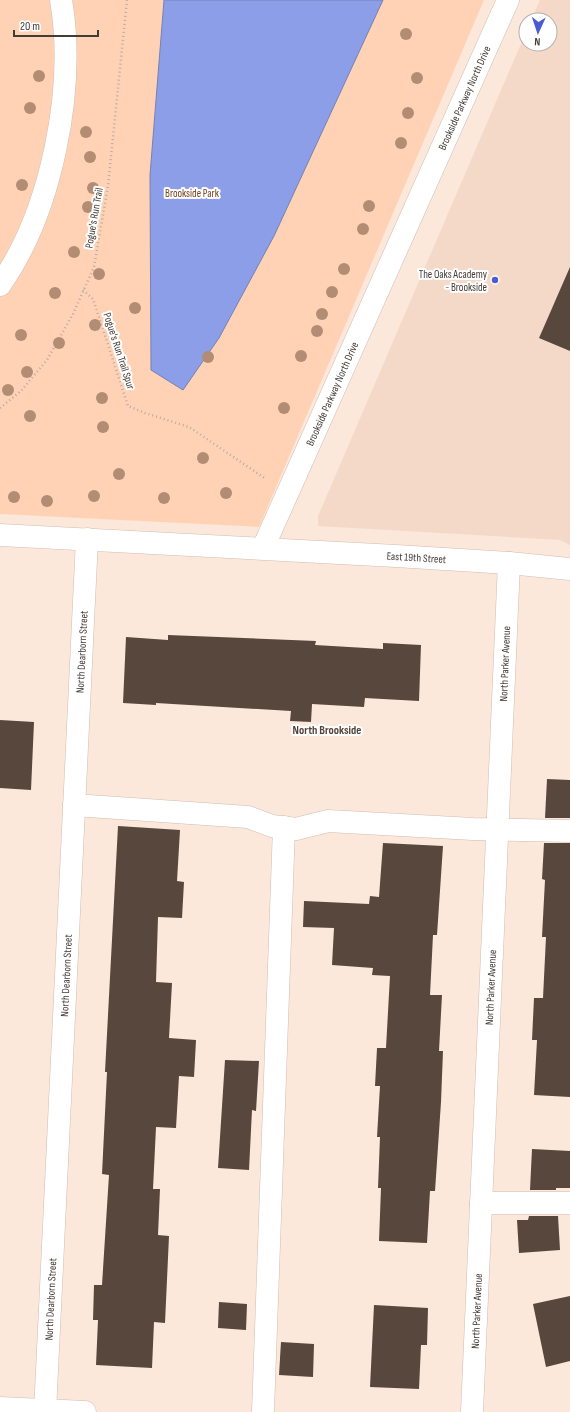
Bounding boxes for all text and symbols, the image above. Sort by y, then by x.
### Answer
scale bar [14,12,98,38]
north arrow [518,12,558,52]
text: 20 m [20,19,40,34]
text: N [534,35,541,48]
street label: Brookside Parkway North Drive [435,44,493,152]
street label: Pogue's Run Trail [82,187,106,249]
park label: Brookside Park [165,187,220,200]
place label: The Oaks Academy - Brookside [419,268,488,294]
marker: The Oaks Academy - Brookside [490,275,500,285]
street label: Pogue's Run Trail Spur [100,311,138,391]
street label: Brookside Parkway North Drive [303,340,361,448]
street label: East 19th Street [386,549,447,566]
street label: North Dearborn Street [73,610,90,693]
street label: North Parker Avenue [496,626,513,702]
district label: North Brookside [293,723,361,738]
street label: North Dearborn Street [58,933,75,1017]
street label: North Parker Avenue [482,949,499,1025]
street label: North Dearborn Street [42,1257,59,1341]
street label: North Parker Avenue [468,1273,485,1349]

